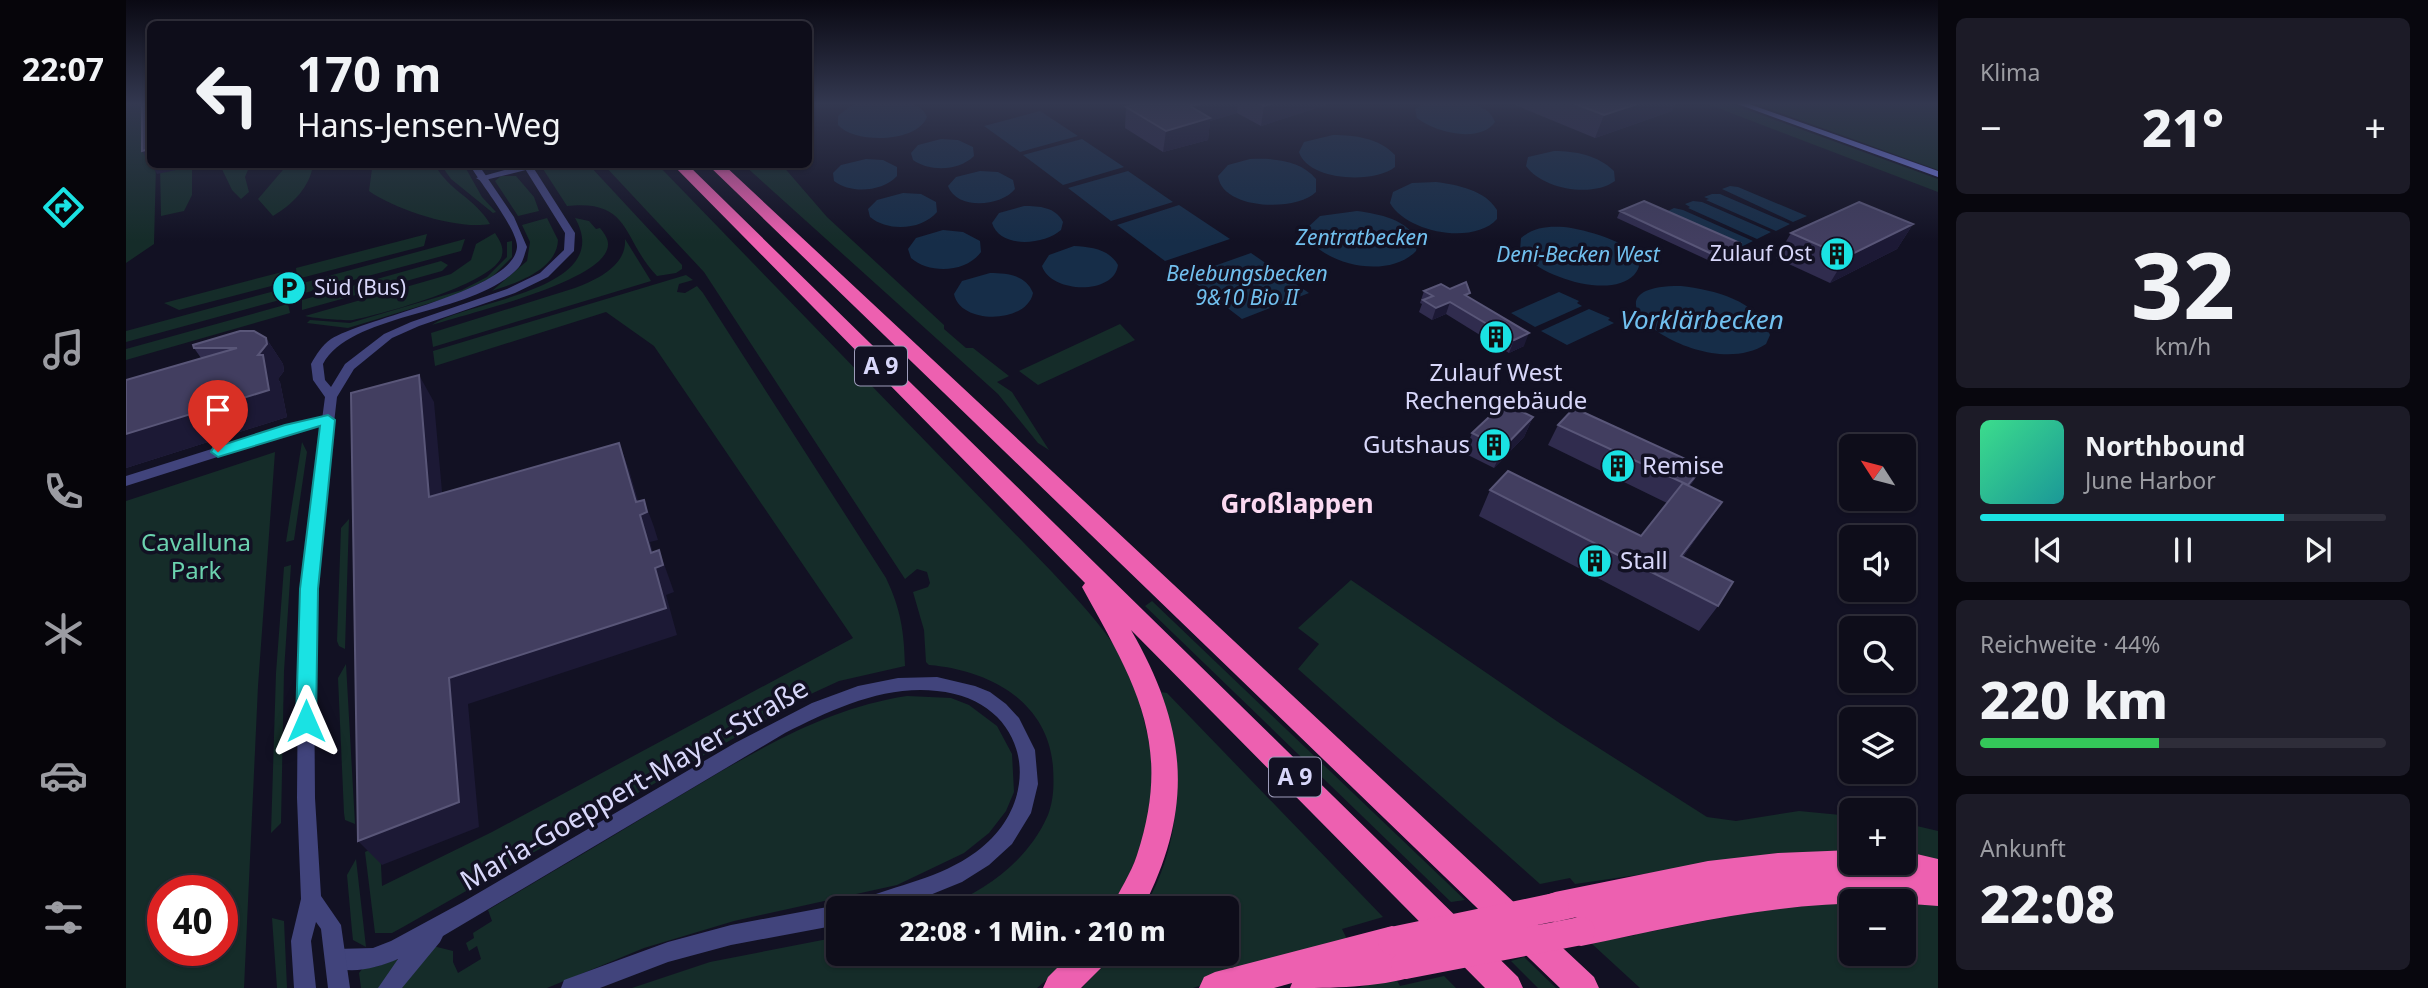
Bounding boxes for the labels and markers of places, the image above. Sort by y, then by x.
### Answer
building icon: Zulauf Ost [1818,235,1856,273]
place label: Zulauf Ost [1710,239,1812,267]
parking icon: Süd (Bus) [270,269,308,307]
place label: Süd (Bus) [314,273,406,301]
building icon: Zulauf West Rechengebäude [1477,318,1515,356]
place label: Zulauf West Rechengebäude [1405,355,1587,416]
pin [188,380,248,452]
building icon: Gutshaus [1475,426,1513,464]
place label: Gutshaus [1363,427,1470,460]
building icon: Remise [1599,447,1637,485]
place label: Remise [1642,448,1724,481]
building icon: Stall [1576,542,1614,580]
place label: Stall [1620,543,1668,576]

